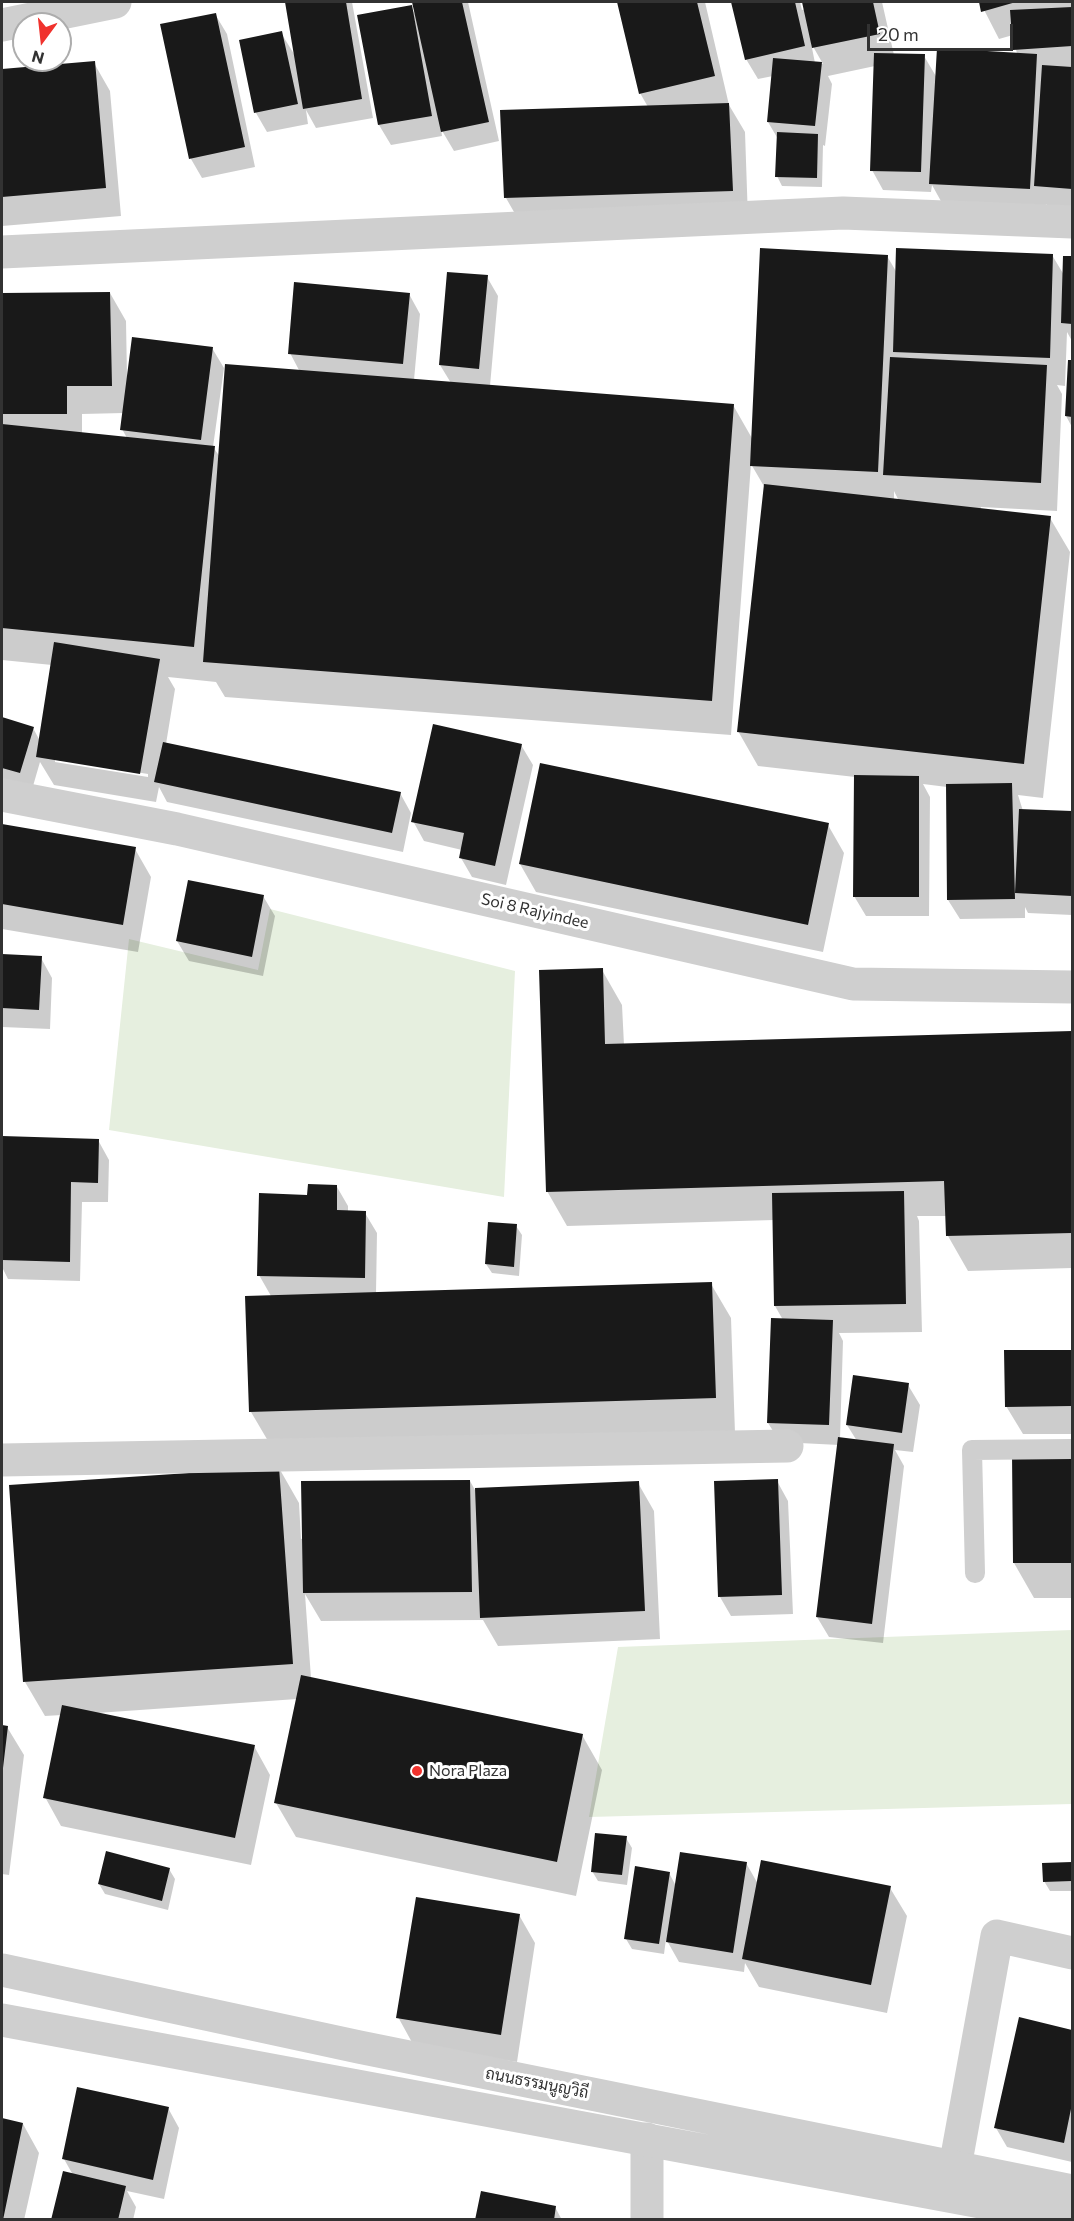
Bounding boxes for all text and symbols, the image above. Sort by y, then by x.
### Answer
north arrow [12,12,72,72]
scale bar [870,12,1016,50]
text: 20 m [878,23,919,45]
text: N [29,47,46,69]
street label: Soi 8 Rajyindee [479,889,591,933]
place label: Nora Plaza [429,1761,507,1781]
marker: Nora Plaza [410,1764,424,1778]
street label: ถนนธรรมนูญวิถี [484,2064,590,2102]

